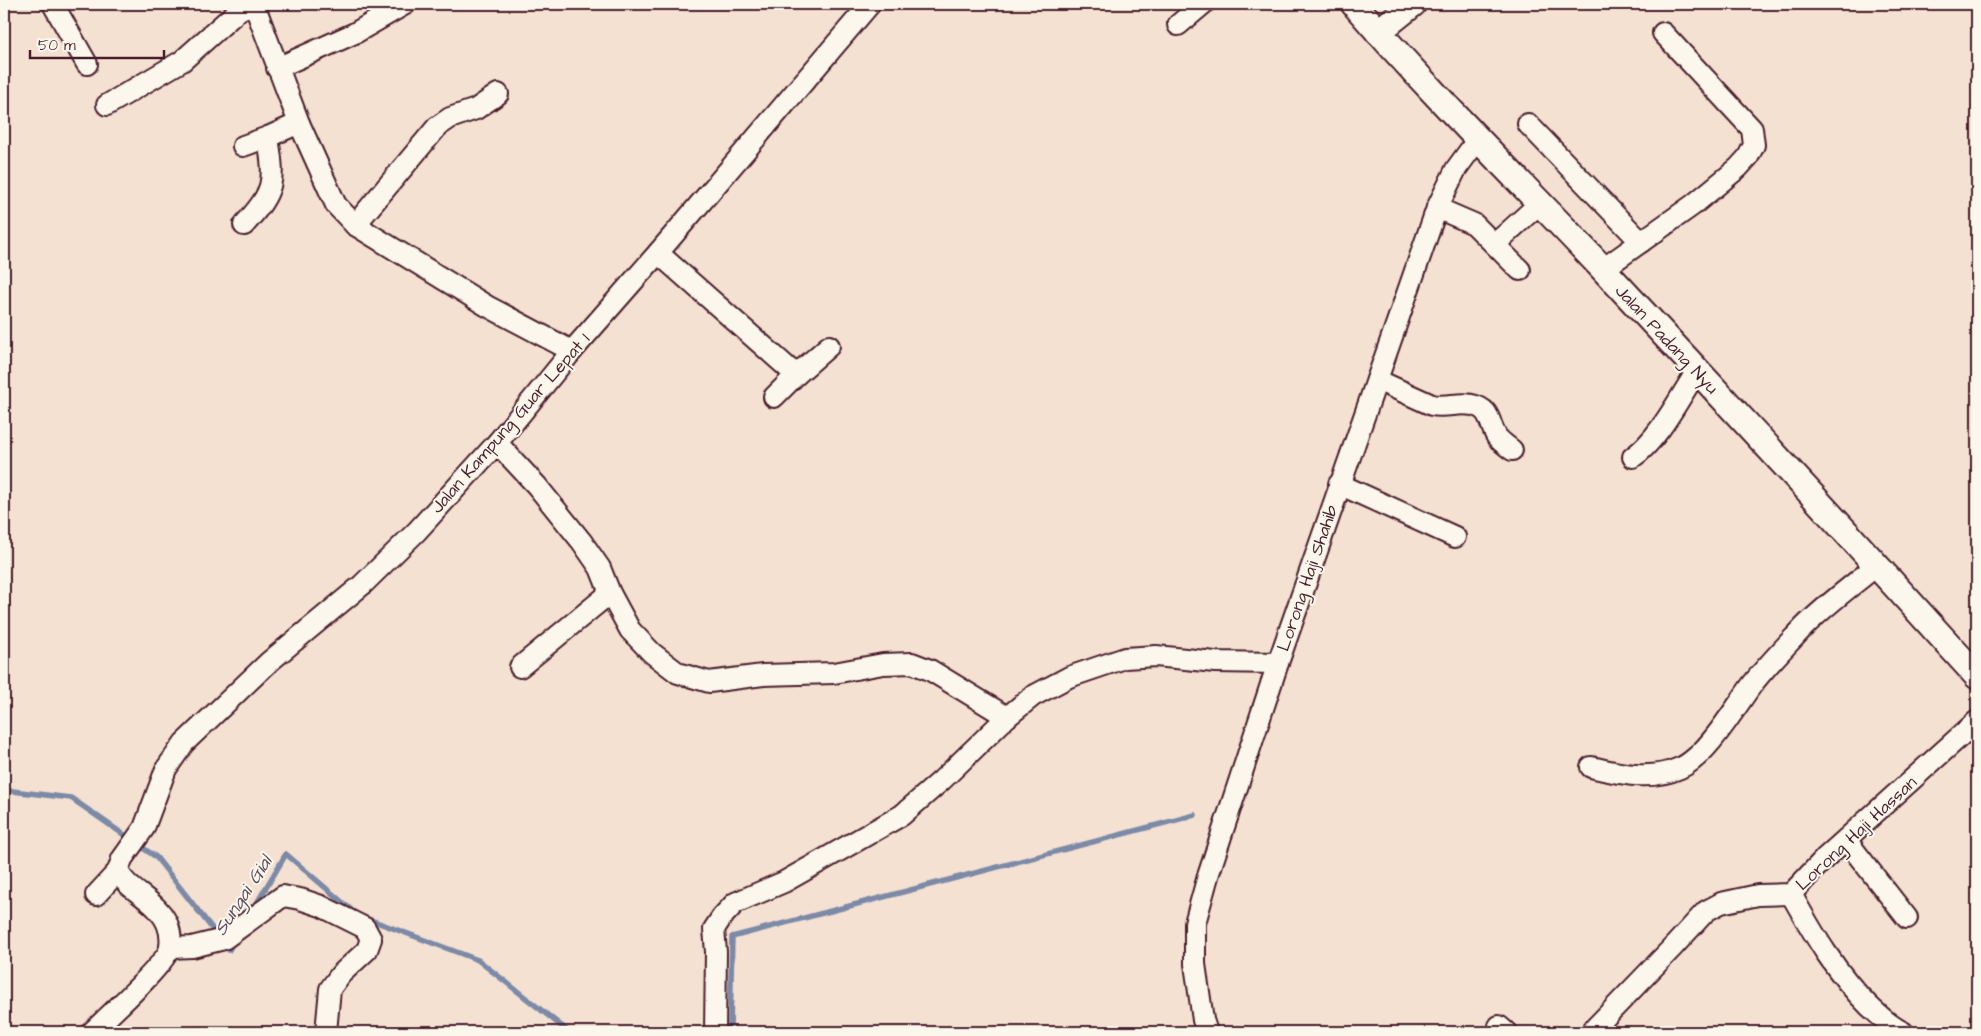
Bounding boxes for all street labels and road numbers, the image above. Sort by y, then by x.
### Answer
street label: Jalan Padang Nyu [1608,279,1724,400]
street label: Jalan Kampung Guar Lepat 1 [425,328,597,520]
street label: Lorong Haji Shahib [1271,502,1345,655]
street label: Lorong Haji Hassan [1790,770,1923,897]

